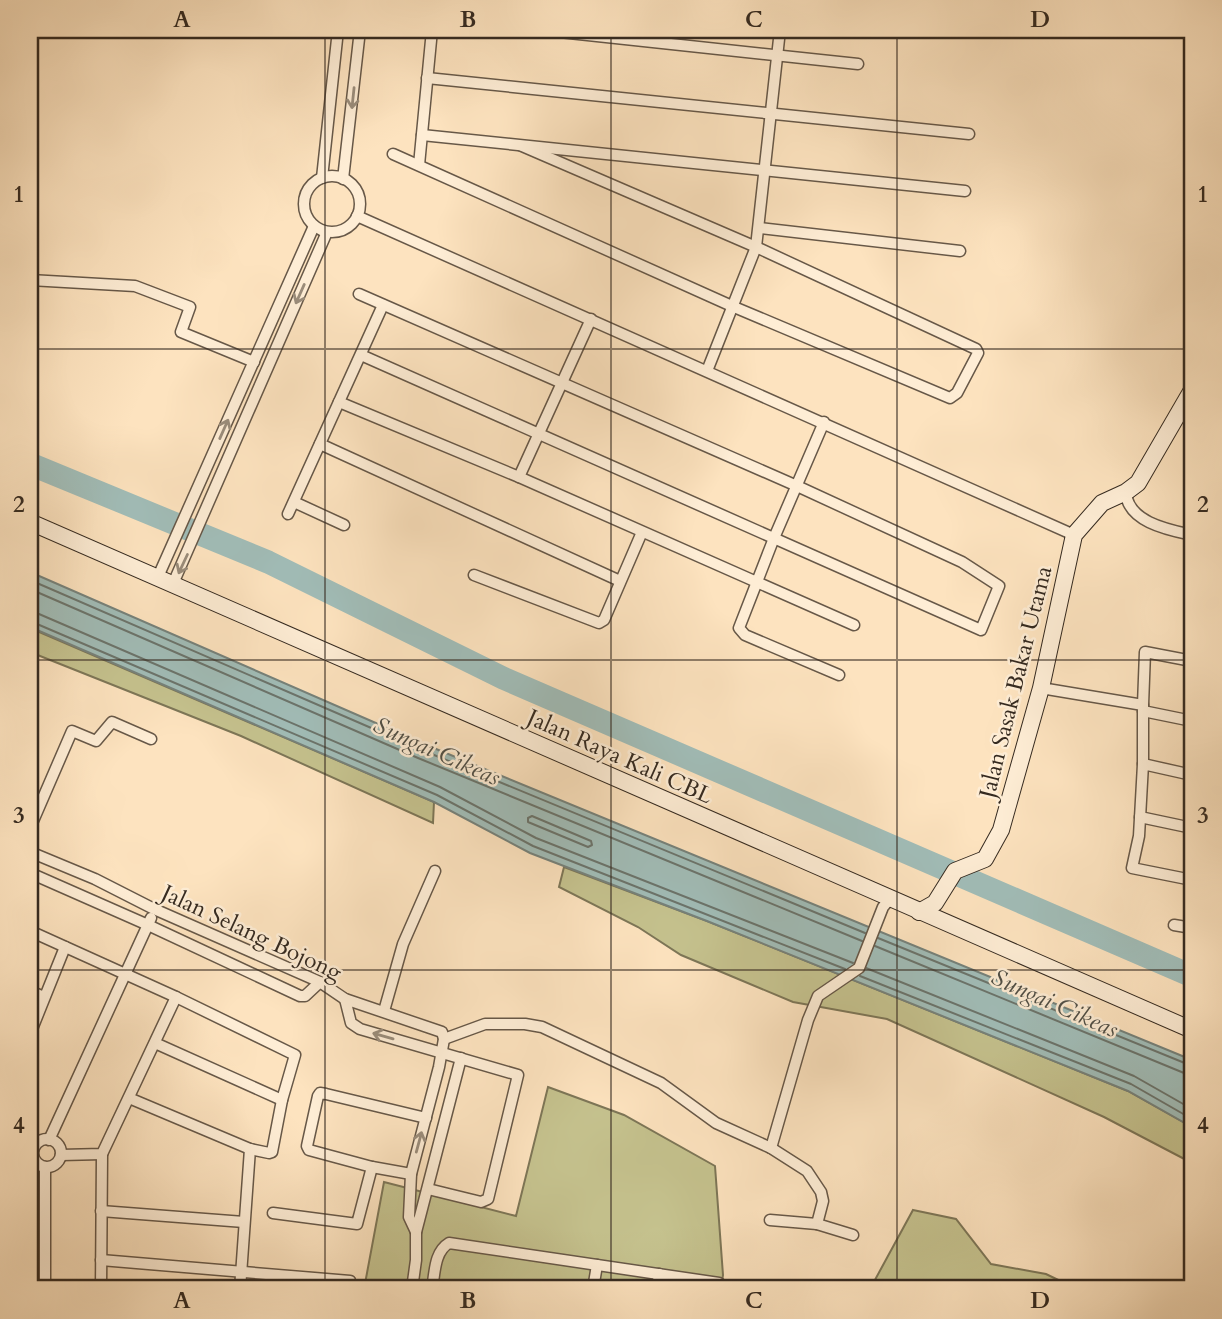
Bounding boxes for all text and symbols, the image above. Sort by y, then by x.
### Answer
text: A [173,4,191,35]
text: B [460,4,476,35]
text: C [745,4,763,35]
text: D [1030,4,1050,35]
one-way arrow [346,86,359,108]
text: 1 [13,179,25,210]
text: 1 [1197,179,1209,210]
one-way arrow [293,283,306,305]
one-way arrow [219,419,232,441]
text: 2 [13,489,25,520]
text: 2 [1197,489,1209,520]
one-way arrow [175,553,189,574]
street label: Jalan Sasak Bakar Utama [971,563,1059,804]
street label: Jalan Raya Kali CBL [520,700,717,811]
water label: Sungai Cikeas [368,709,505,794]
text: 3 [13,800,25,831]
text: 3 [1197,800,1209,831]
street label: Jalan Selang Bojong [154,876,347,988]
water label: Sungai Cikeas [986,961,1123,1046]
one-way arrow [372,1028,394,1041]
text: 4 [13,1110,25,1141]
text: 4 [1197,1110,1209,1141]
one-way arrow [414,1131,427,1153]
text: A [173,1285,191,1316]
text: B [460,1285,476,1316]
text: C [745,1285,763,1316]
text: D [1030,1285,1050,1316]

